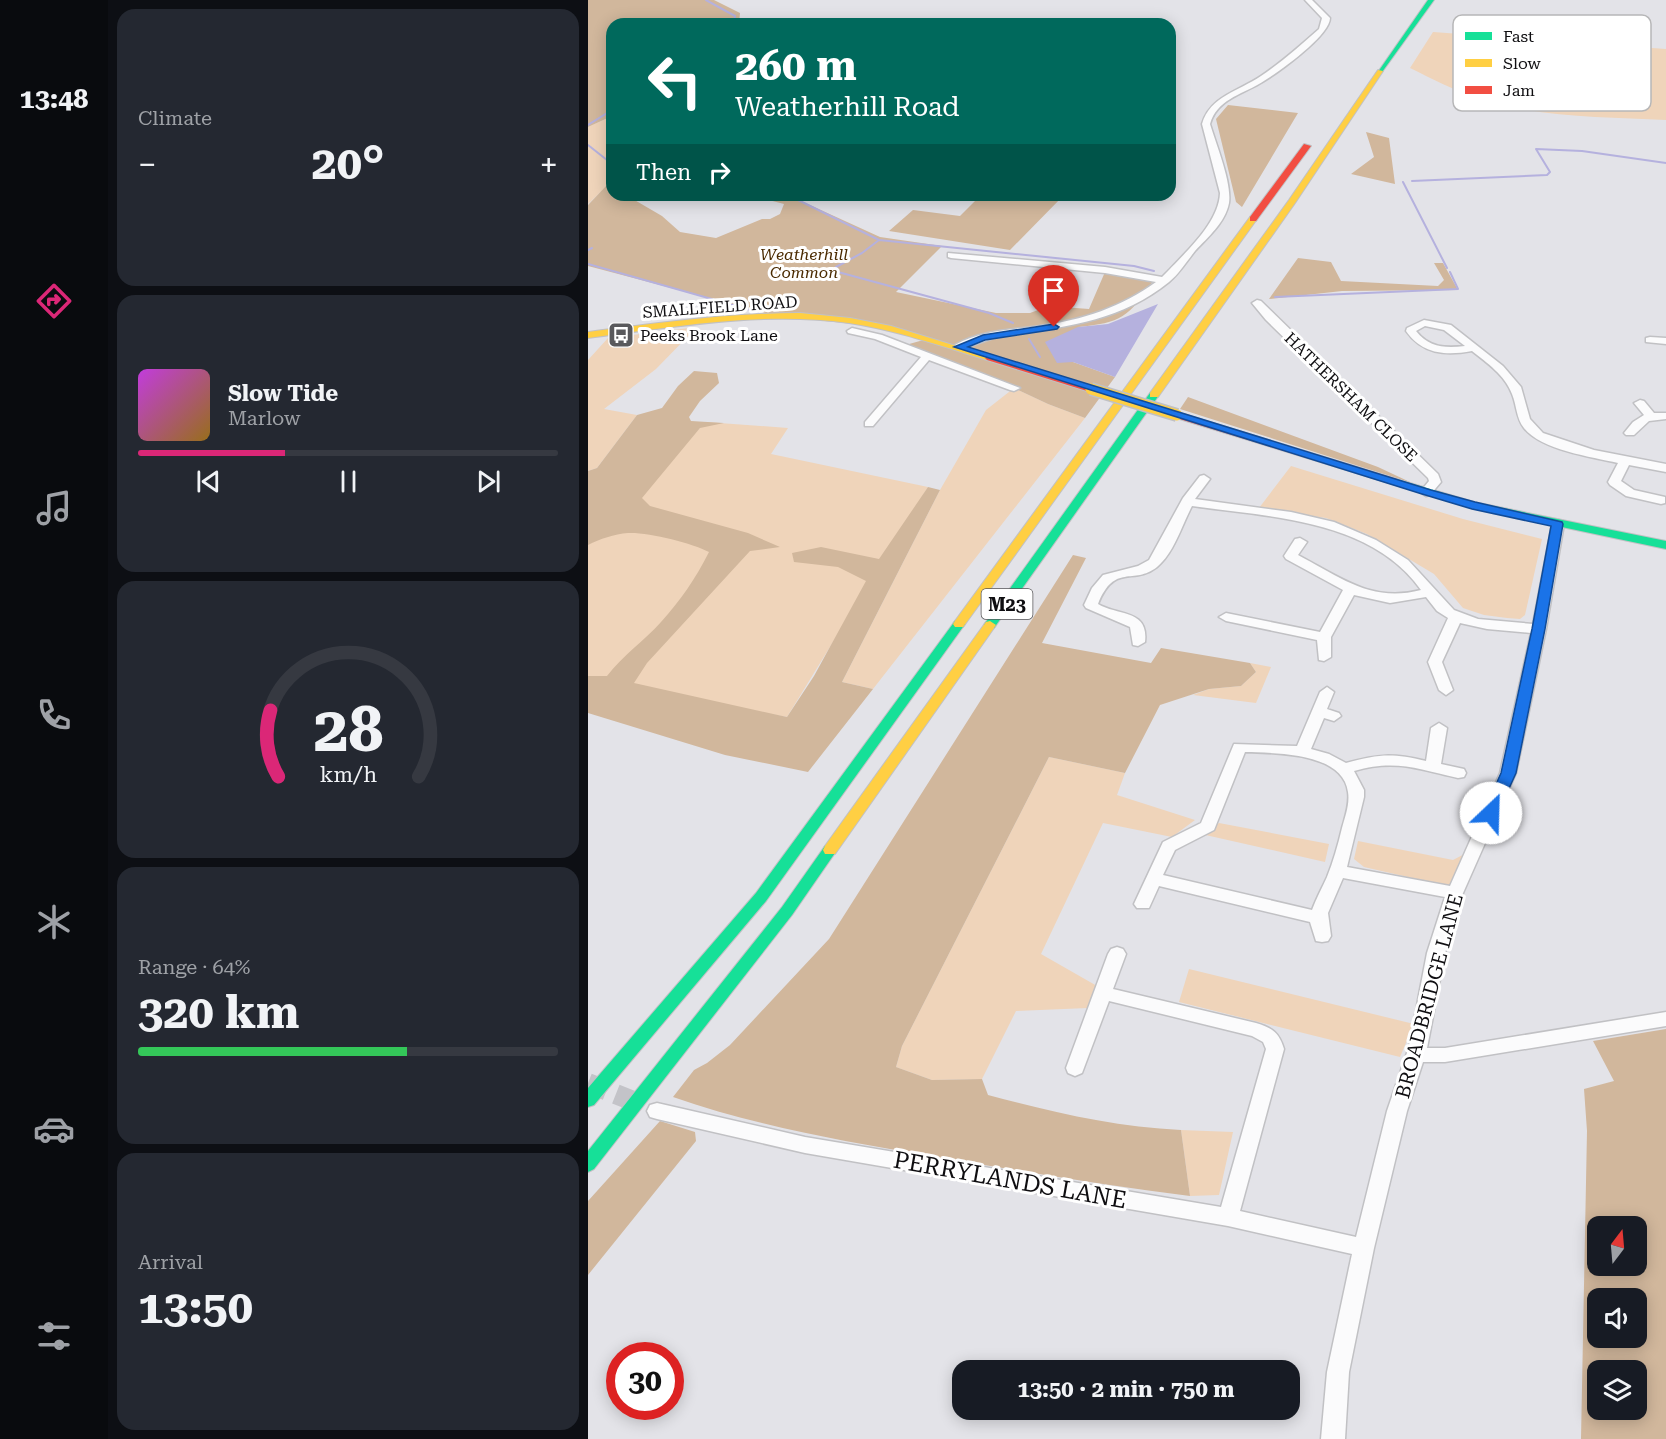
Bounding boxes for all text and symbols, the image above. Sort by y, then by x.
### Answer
legend [1453,15,1651,111]
text: Fast [1503,27,1534,46]
text: 260 m [735,41,857,90]
icon: left [636,42,714,120]
text: Slow [1503,54,1541,73]
text: Jam [1503,81,1535,100]
text: 13:48 [20,83,88,115]
text: Weatherhill Road [735,91,960,123]
text: Climate [138,106,212,130]
text: 20° [312,137,384,190]
text: − [138,145,156,184]
text: + [540,145,558,184]
icon: right [703,156,736,189]
text: Then [636,160,691,185]
park label: Weatherhill Common [760,245,848,282]
pin [1028,265,1079,327]
icon: arrive [1037,274,1070,307]
icon: directions [33,280,75,322]
street label: SMALLFIELD ROAD [642,292,798,322]
bus stop icon: Peeks Brook Lane [606,320,636,350]
place label: Peeks Brook Lane [640,326,778,345]
street label: HATHERSHAM CLOSE [1281,329,1421,465]
text: Slow Tide [228,381,338,406]
text: Marlow [228,406,301,430]
icon: previous [192,465,225,498]
icon: pause [332,465,365,498]
icon: next [472,465,505,498]
icon: music [33,487,75,529]
road number: M23 [982,589,1032,619]
text: 28 [313,693,383,766]
icon: phone [33,694,75,736]
text: km/h [319,762,377,787]
position arrow [1459,781,1523,845]
street label: BROADBRIDGE LANE [1390,891,1468,1101]
icon: climate [33,901,75,943]
text: Range · 64% [138,955,250,979]
text: 320 km [138,986,299,1039]
icon: car [33,1108,75,1150]
street label: PERRYLANDS LANE [891,1146,1129,1214]
north arrow [1587,1216,1647,1276]
map controls [1587,1216,1647,1420]
text: Arrival [138,1250,203,1274]
text: 13:50 [138,1281,253,1334]
button: sound [1587,1288,1647,1348]
icon: filters [33,1315,75,1357]
speed limit sign: 30 [606,1342,684,1420]
button: layers [1587,1360,1647,1420]
text: 13:50 · 2 min · 750 m [1017,1377,1235,1402]

